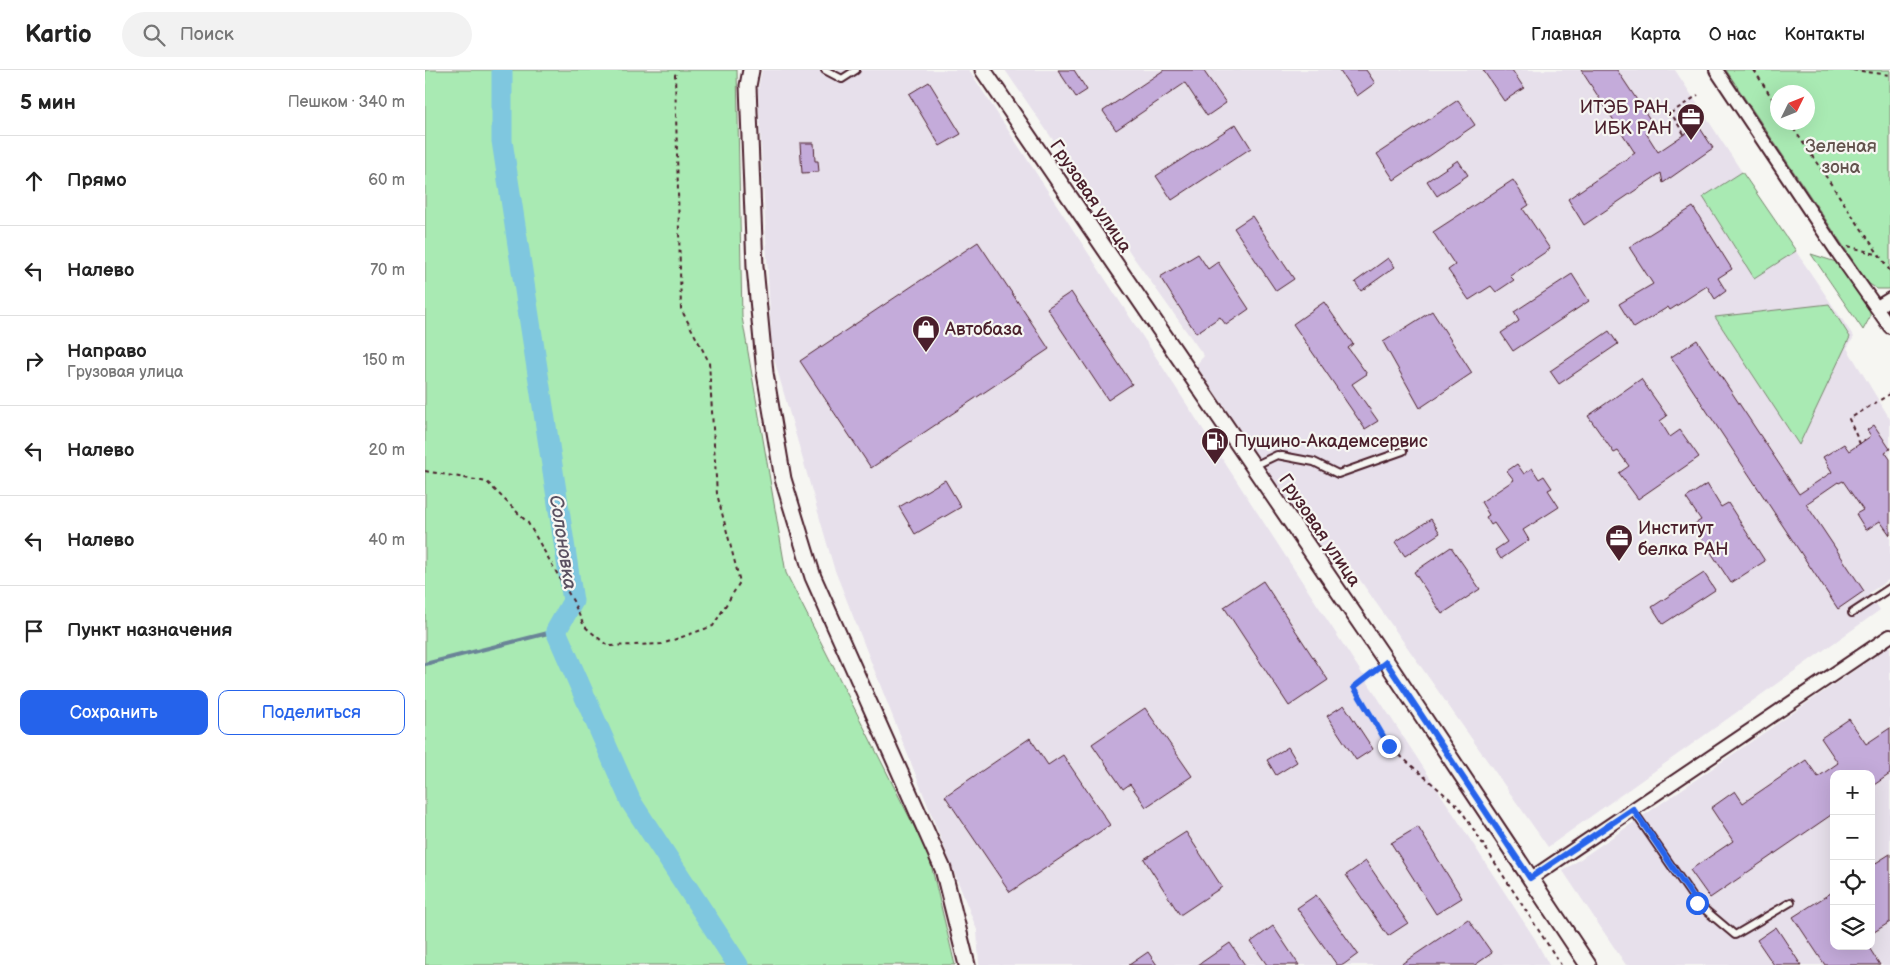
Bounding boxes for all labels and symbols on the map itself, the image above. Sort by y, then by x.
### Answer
north arrow [1770,85,1815,130]
place label: ИТЭБ РАН, ИБК РАН [1580,97,1672,139]
office icon: ИТЭБ РАН, ИБК РАН [1676,102,1706,141]
street label: Грузовая улица [1045,136,1136,257]
park label: Зеленая зона [1805,136,1877,178]
shop icon: Автобаза [911,314,941,353]
place label: Автобаза [944,319,1023,340]
fuel station icon: Пущино-Академсервис [1200,426,1230,465]
place label: Пущино-Академсервис [1234,431,1428,452]
street label: Грузовая улица [1274,470,1365,591]
water label: Солоновка [544,493,581,591]
place label: Институт белка РАН [1638,518,1729,560]
office icon: Институт белка РАН [1604,523,1634,562]
route end [1378,735,1401,758]
route start [1686,892,1709,915]

